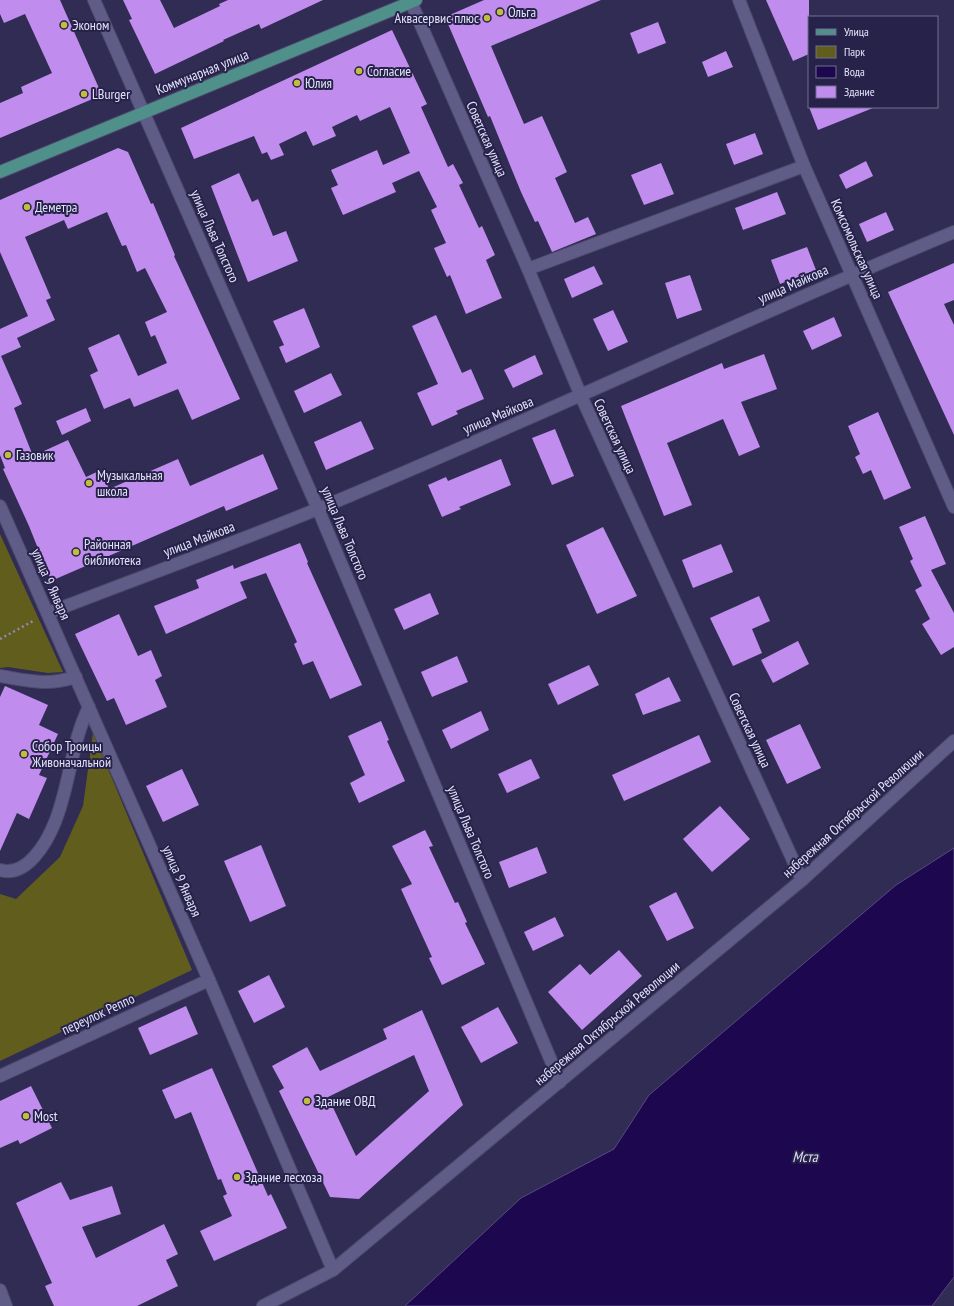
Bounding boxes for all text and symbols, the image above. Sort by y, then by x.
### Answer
place label: Ольга [508,3,536,21]
marker: Ольга [495,7,505,17]
place label: Аквасервис плюс [395,9,479,27]
marker: Аквасервис плюс [482,13,492,23]
place label: Эконом [72,16,109,34]
legend [808,16,938,108]
marker: Эконом [59,20,69,30]
text: Улица [844,24,869,39]
text: Парк [844,44,865,59]
street label: Коммунарная улица [153,45,251,99]
place label: Согласие [367,62,411,80]
text: Вода [844,64,865,79]
marker: Согласие [354,66,364,76]
place label: Юлия [305,74,332,92]
marker: Юлия [292,78,302,88]
text: Здание [844,84,875,99]
place label: LBurger [92,85,130,103]
marker: LBurger [79,89,89,99]
street label: Советская улица [462,98,512,180]
street label: улица Льва Толстого [187,187,243,285]
street label: Комсомольская улица [827,196,887,302]
place label: Деметра [35,198,77,216]
marker: Деметра [22,202,32,212]
street label: улица Майкова [755,261,831,307]
street label: улица Майкова [460,392,536,438]
street label: Советская улица [590,396,640,476]
place label: Газовик [16,446,54,464]
marker: Газовик [3,450,13,460]
place label: Mузыкальная школа [97,466,163,500]
marker: Mузыкальная школа [84,478,94,488]
street label: улица Льва Толстого [317,484,373,582]
street label: улица Майкова [161,517,237,561]
place label: Районная библиотека [84,535,141,569]
street label: улица 9 Января [27,546,75,622]
marker: Районная библиотека [71,547,81,557]
street label: Советская улица [725,690,775,770]
place label: Собор Троицы Живоначальной [31,737,111,771]
street label: набережная Октябрьской Революции [778,745,928,881]
marker: Собор Троицы Живоначальной [19,749,29,759]
street label: улица Льва Толстого [443,783,499,881]
street label: улица 9 Января [158,843,206,919]
street label: набережная Октябрьской Революции [531,957,683,1089]
street label: переулок Реппо [59,989,137,1039]
place label: Здание ОВД [315,1092,376,1110]
marker: Здание ОВД [302,1096,312,1106]
place label: Most [34,1107,58,1125]
marker: Most [21,1111,31,1121]
water label: Мста [792,1147,819,1166]
place label: Здание лесхоза [245,1168,322,1186]
marker: Здание лесхоза [232,1172,242,1182]

